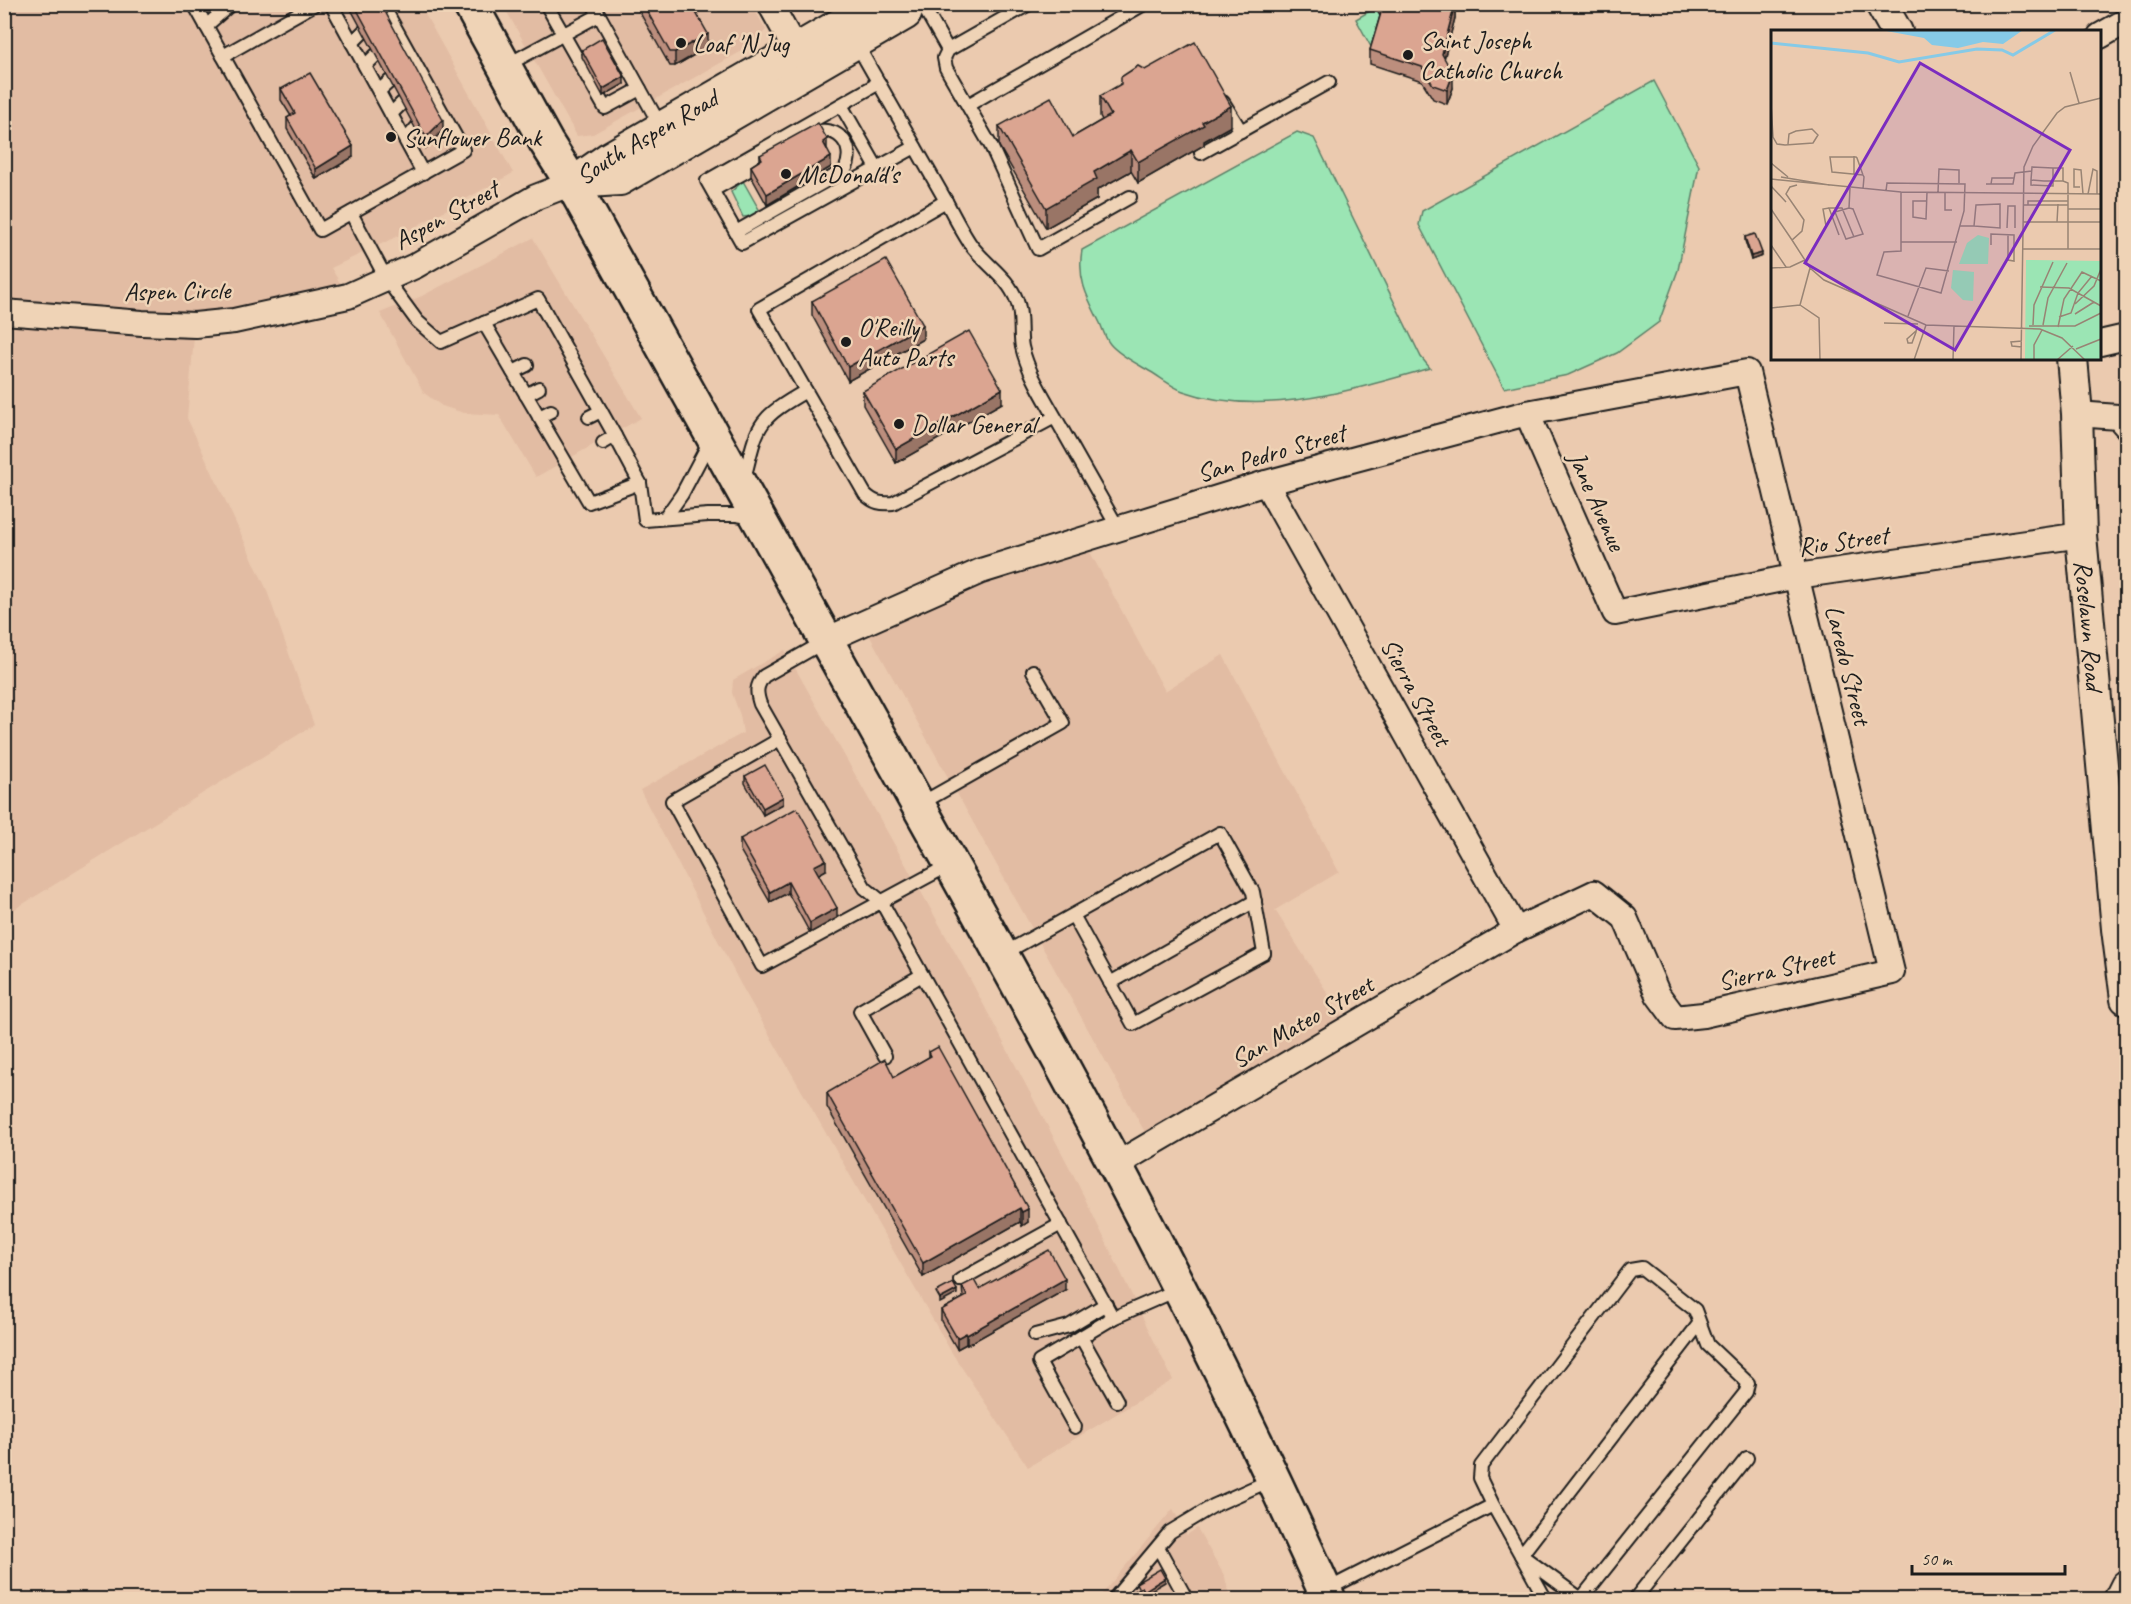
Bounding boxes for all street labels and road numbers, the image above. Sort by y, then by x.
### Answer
street label: South Aspen Road [569,80,727,192]
street label: Aspen Street [388,171,507,257]
street label: Aspen Circle [124,274,232,308]
street label: San Pedro Street [1193,415,1352,490]
street label: Jane Avenue [1560,444,1634,557]
street label: Rio Street [1796,518,1893,564]
street label: Roselawn Road [2067,559,2112,695]
street label: Laredo Street [1817,602,1879,731]
street label: Sierra Street [1373,632,1460,754]
street label: Sierra Street [1715,939,1840,998]
street label: San Mateo Street [1225,967,1381,1076]

